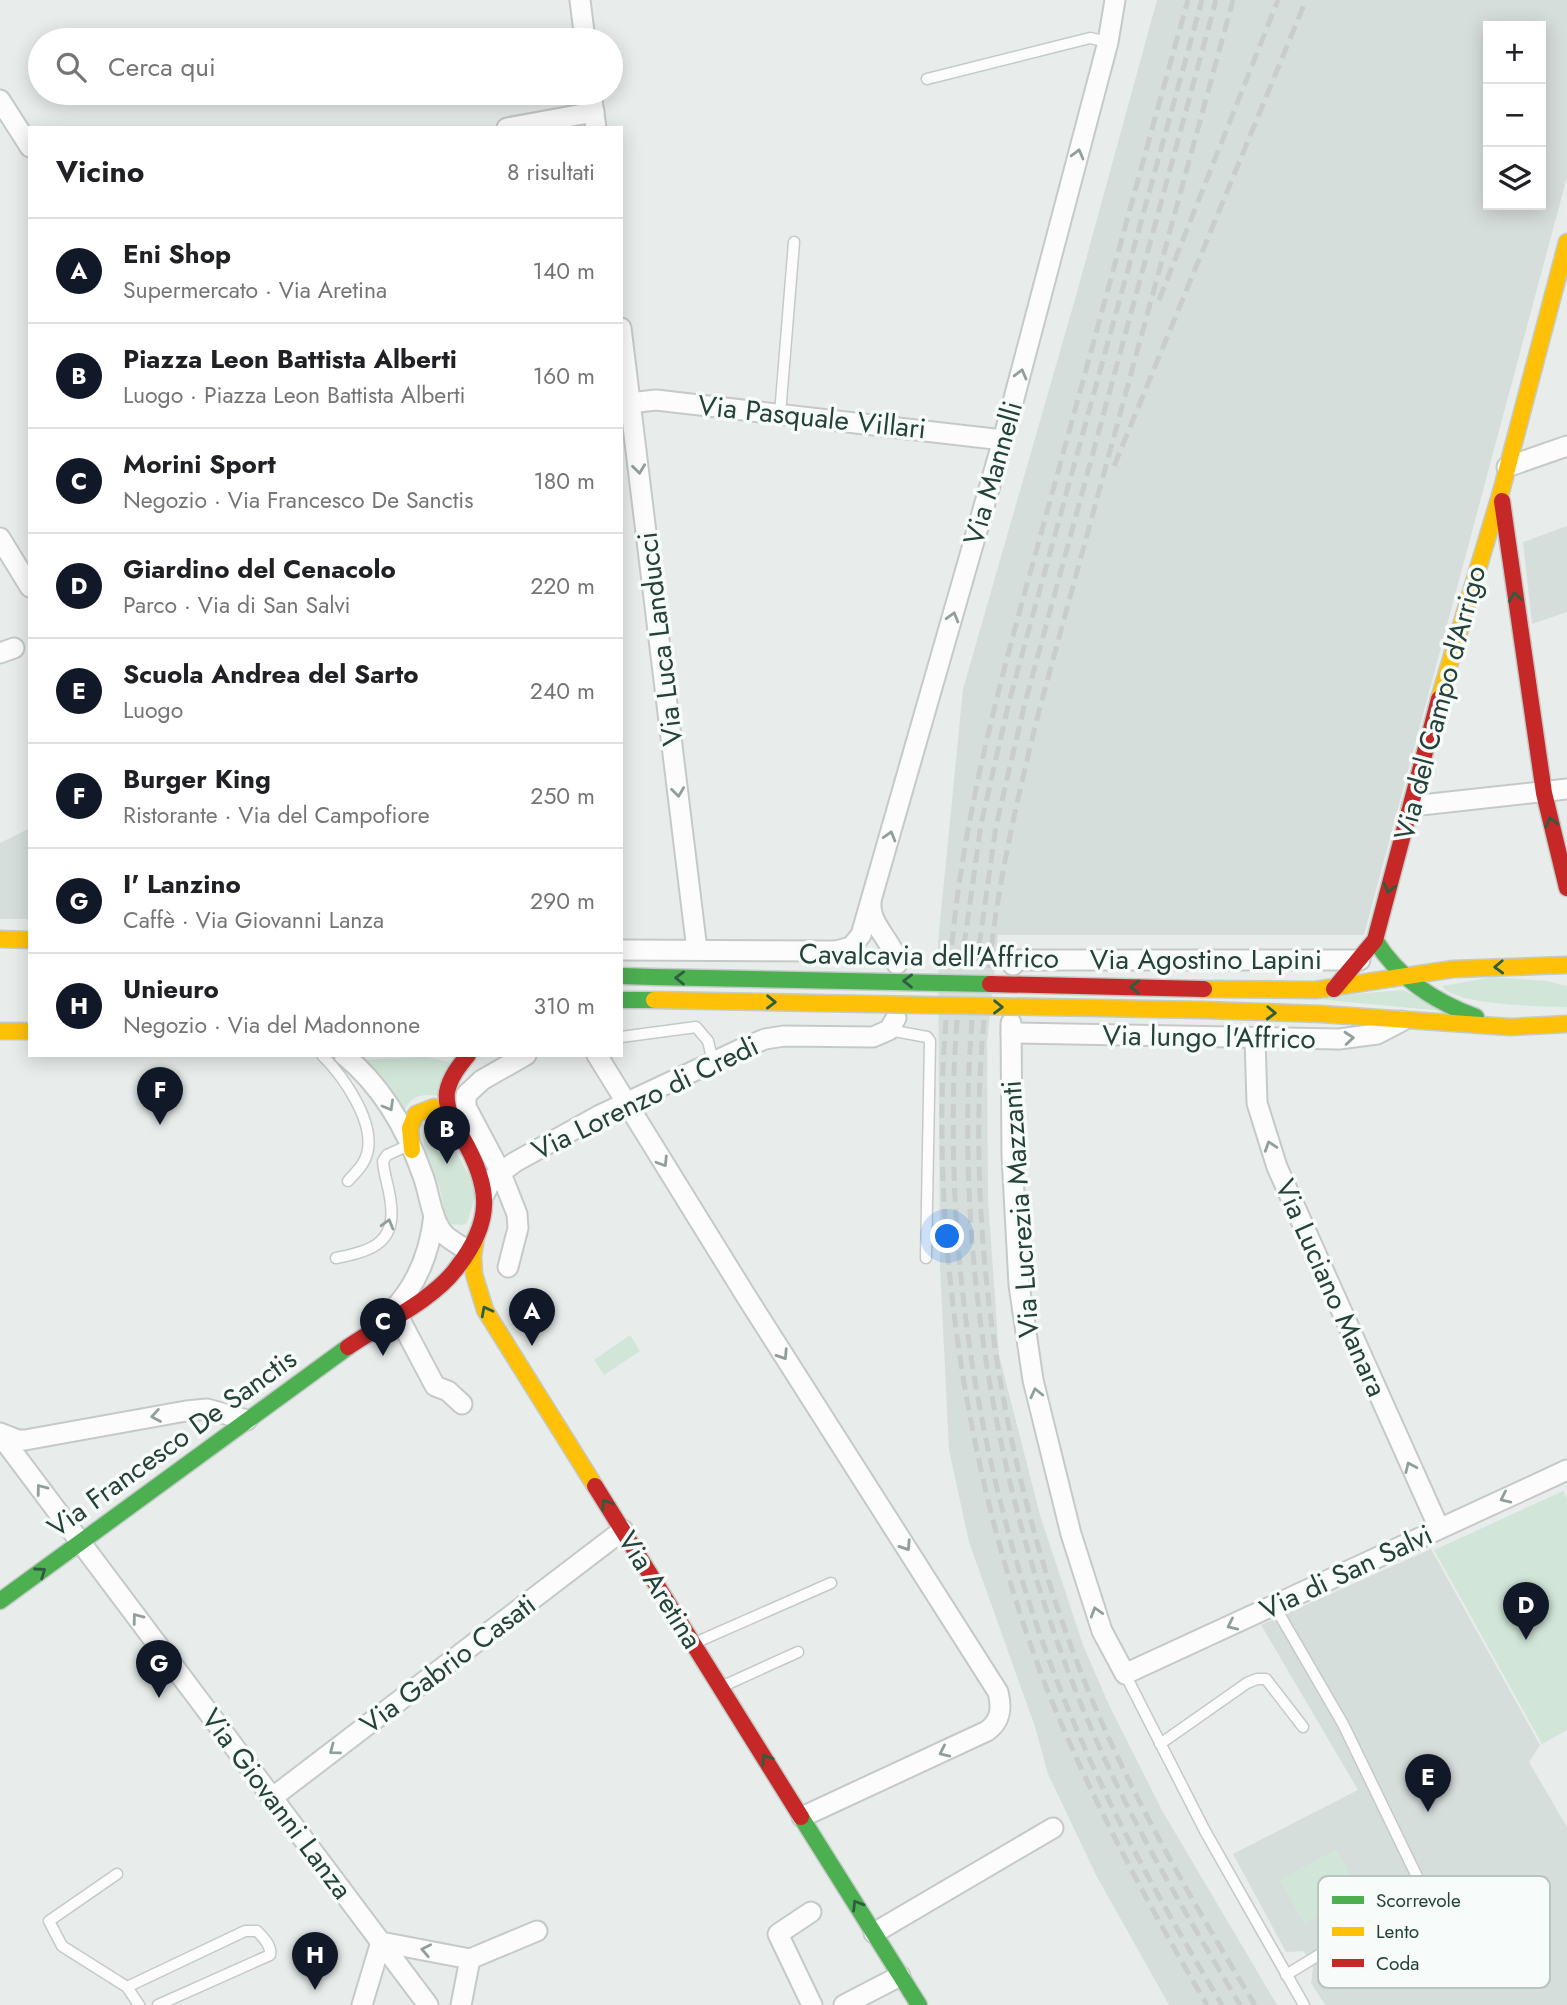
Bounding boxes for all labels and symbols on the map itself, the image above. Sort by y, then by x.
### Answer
one-way arrow [1070,148,1084,160]
one-way arrow [1012,368,1027,380]
street label: Via Pasquale Villari [696,385,928,449]
street label: Via Mannelli [953,396,1033,550]
one-way arrow [632,463,647,475]
street label: Via Luca Landucci [627,530,693,748]
street label: Via del Campo d'Arrigo [1384,561,1496,845]
one-way arrow [1507,591,1522,603]
one-way arrow [944,611,959,623]
one-way arrow [671,787,686,798]
one-way arrow [1545,816,1559,828]
one-way arrow [882,830,897,842]
one-way arrow [1383,882,1398,894]
street label: Cavalcavia dell'Affrico [799,933,1059,979]
street label: Via Agostino Lapini [1090,939,1322,980]
one-way arrow [1493,960,1504,975]
one-way arrow [675,970,685,986]
one-way arrow [902,974,913,989]
one-way arrow [1130,979,1140,995]
one-way arrow [766,994,777,1010]
one-way arrow [993,999,1004,1014]
one-way arrow [1266,1005,1277,1020]
street label: Via lungo l'Affrico [1102,1015,1316,1059]
street label: Via Lorenzo di Credi [525,1025,765,1171]
one-way arrow [1344,1031,1355,1046]
pin: F [137,1067,183,1125]
street label: Via Lucrezia Mazzanti [991,1079,1049,1339]
one-way arrow [381,1098,394,1111]
pin: B [424,1106,470,1164]
one-way arrow [1264,1140,1278,1153]
one-way arrow [654,1154,667,1167]
street label: Via Luciano Manara [1265,1173,1397,1403]
one-way arrow [380,1218,394,1230]
your location [930,1219,964,1253]
pin: A [509,1288,555,1346]
pin: C [360,1298,406,1356]
one-way arrow [481,1305,495,1318]
street label: Via Francesco De Sanctis [39,1339,305,1547]
one-way arrow [775,1347,788,1360]
one-way arrow [1030,1387,1044,1399]
one-way arrow [150,1408,162,1423]
one-way arrow [1404,1461,1418,1474]
one-way arrow [36,1484,49,1497]
one-way arrow [1500,1490,1512,1504]
one-way arrow [602,1499,615,1512]
street label: Via di San Salvi [1253,1514,1439,1630]
street label: Via Aretina [608,1523,712,1657]
one-way arrow [898,1538,910,1551]
one-way arrow [33,1568,46,1580]
pin: D [1503,1582,1549,1640]
street label: Via Gabrio Casati [352,1584,544,1744]
one-way arrow [1090,1607,1105,1619]
one-way arrow [132,1613,145,1625]
one-way arrow [1227,1617,1239,1631]
pin: G [136,1640,182,1698]
street label: Via Giovanni Lanza [192,1700,362,1908]
one-way arrow [330,1741,342,1754]
one-way arrow [938,1744,951,1758]
one-way arrow [762,1754,775,1767]
pin: E [1405,1754,1451,1812]
legend [1318,1876,1550,1988]
text: Scorrevole [1376,1887,1461,1914]
one-way arrow [852,1900,865,1913]
text: Lento [1376,1918,1419,1945]
pin: H [292,1932,338,1990]
one-way arrow [420,1944,432,1959]
text: Coda [1376,1950,1419,1977]

